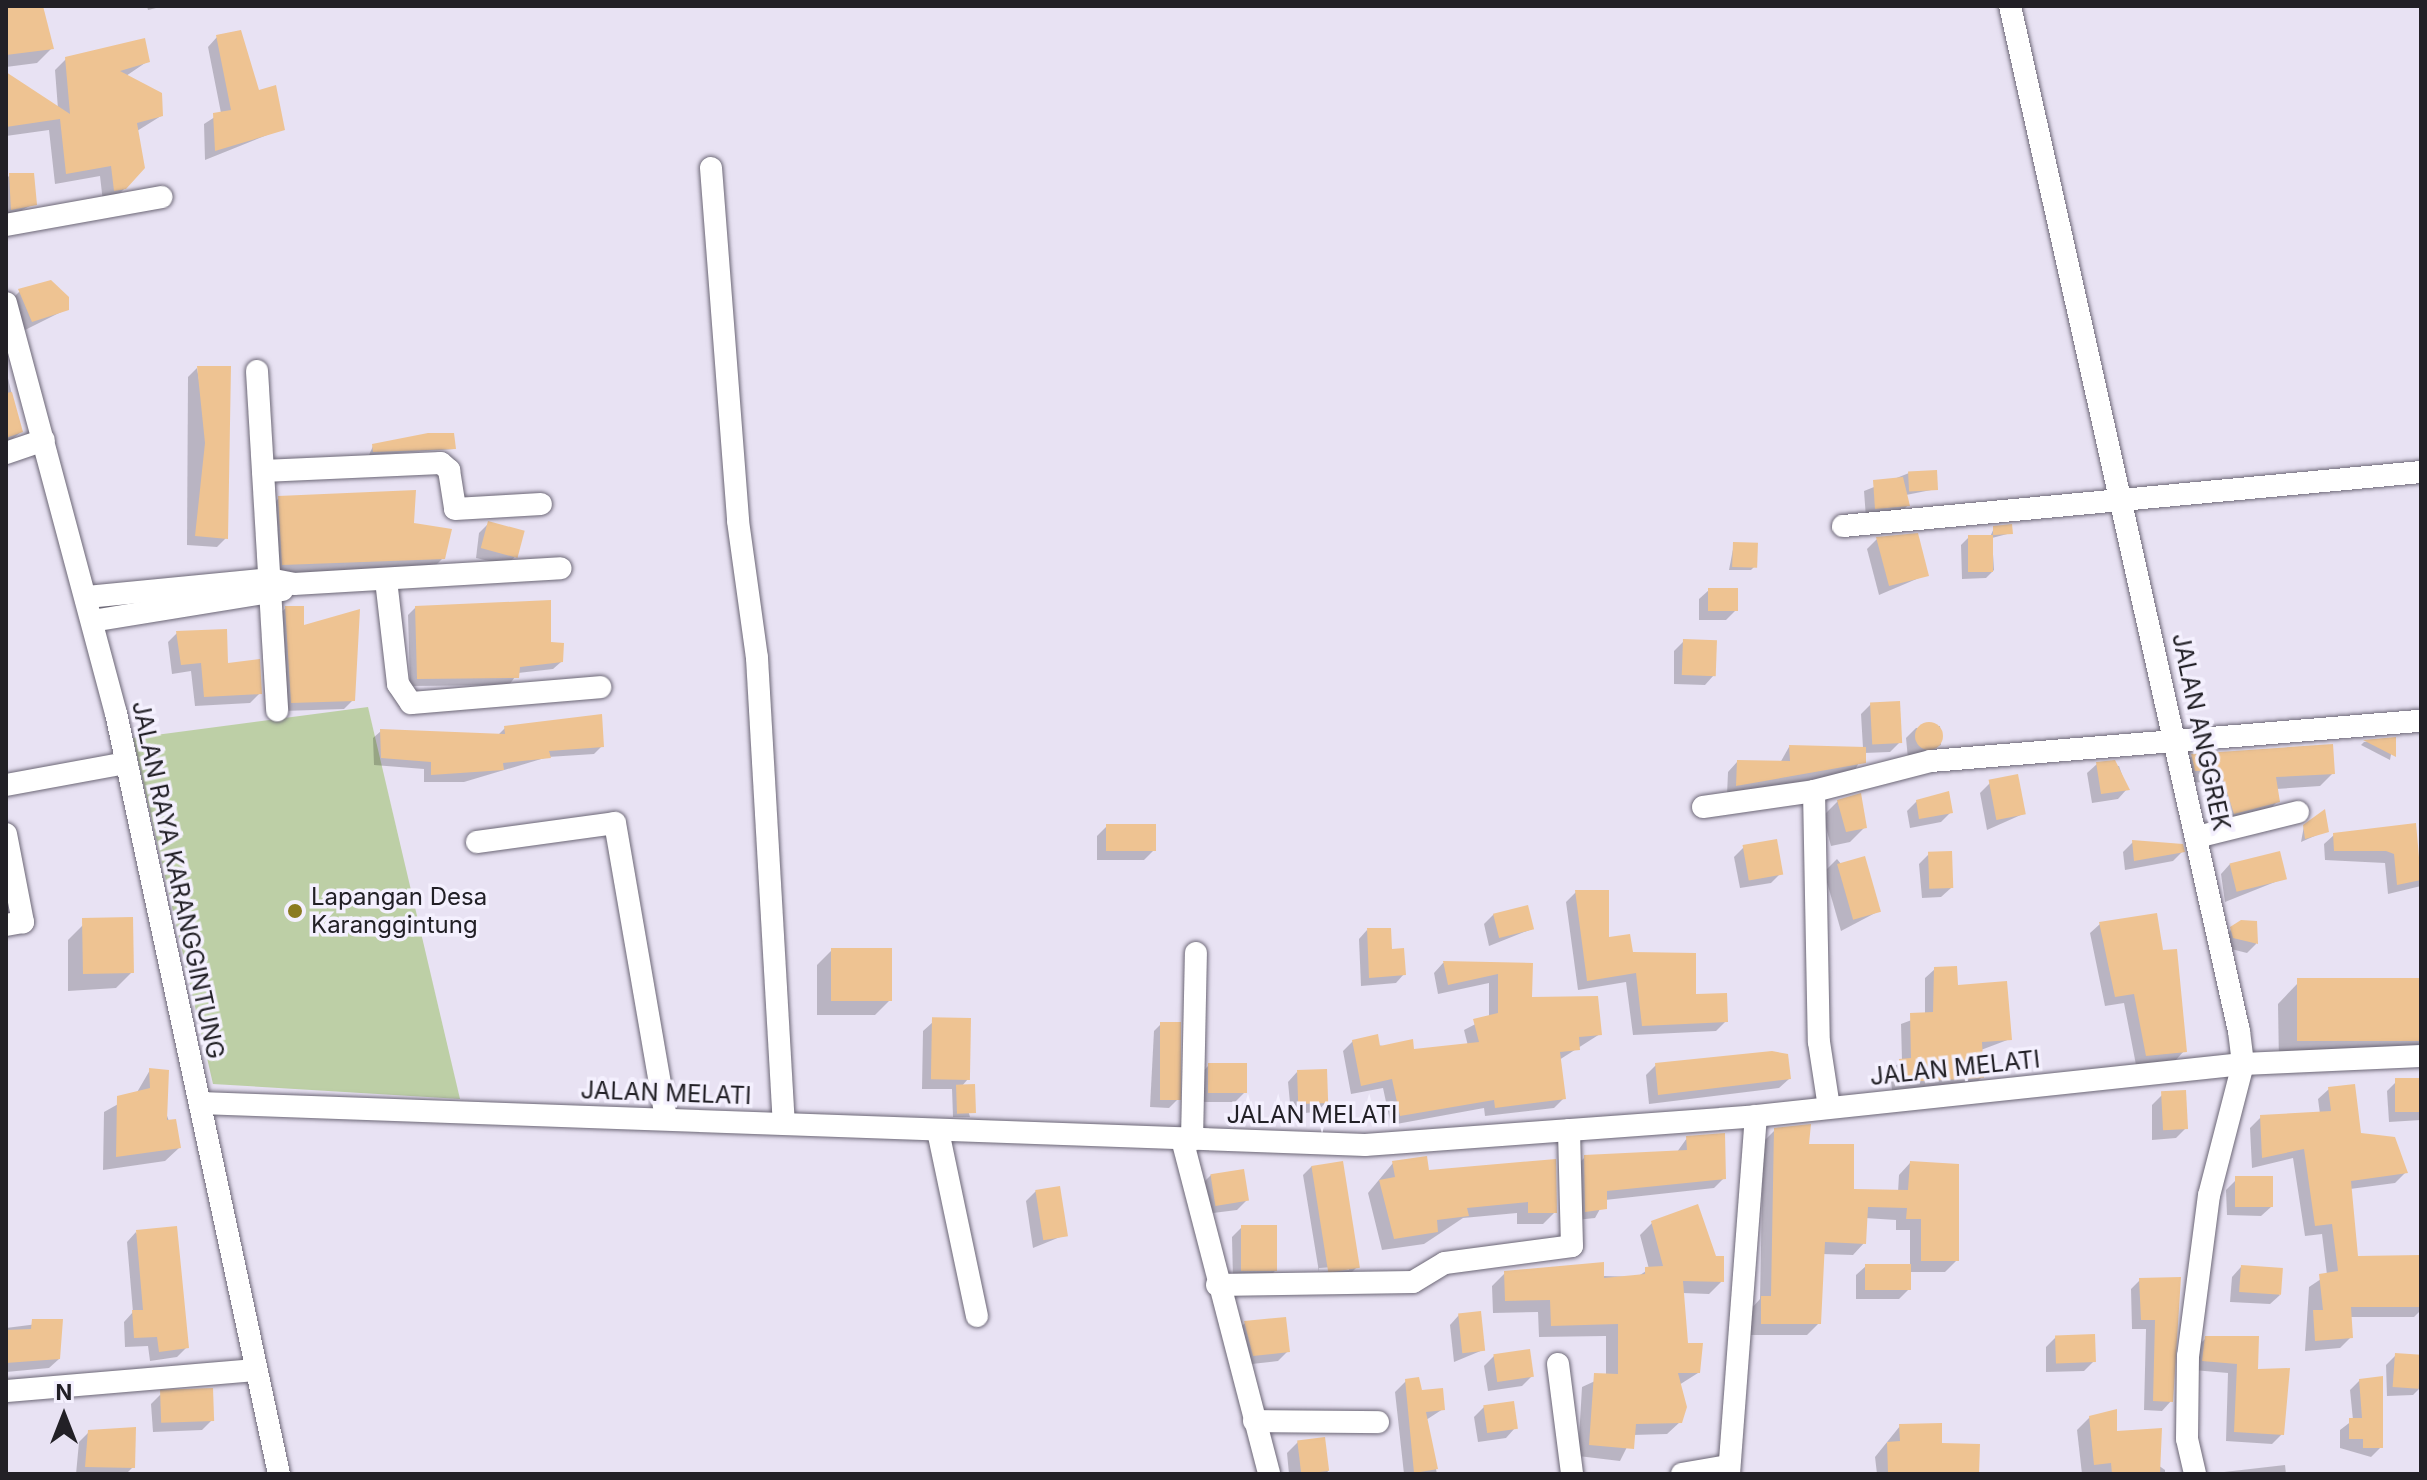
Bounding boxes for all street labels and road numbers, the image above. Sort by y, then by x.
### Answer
street label: JALAN ANGGREK [2166,631,2236,833]
street label: JALAN RAYA KARANGGINTUNG [126,698,230,1062]
street label: JALAN MELATI [1869,1045,2041,1091]
street label: JALAN MELATI [580,1076,752,1110]
street label: JALAN MELATI [1227,1101,1397,1129]

